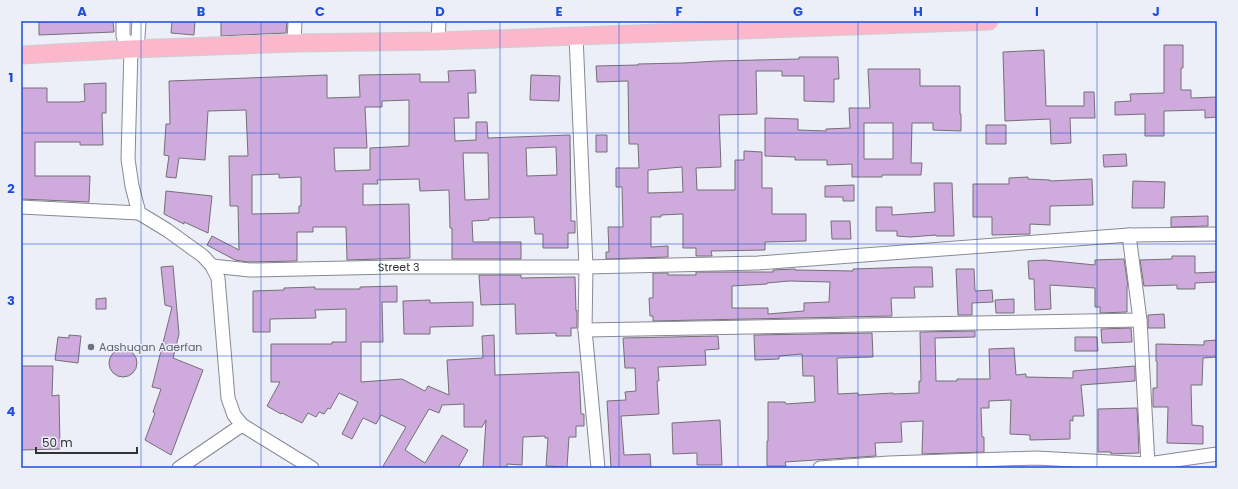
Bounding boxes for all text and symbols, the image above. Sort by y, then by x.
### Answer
text: A [77,2,87,21]
text: B [197,2,206,21]
text: C [315,2,325,21]
text: D [435,2,445,21]
text: E [555,2,563,21]
text: F [675,2,683,21]
text: G [793,2,803,21]
text: H [913,2,923,21]
text: I [1035,2,1039,21]
text: J [1152,2,1160,21]
text: 1 [9,68,13,87]
text: 2 [7,179,15,198]
street label: Street 3 [378,259,420,275]
text: 3 [7,291,15,310]
place label: Aashuqan Aaerfan [99,339,202,355]
marker: Aashuqan Aaerfan [86,342,96,352]
text: 4 [7,402,16,421]
scale bar [36,429,137,455]
text: 50 m [42,434,73,451]

